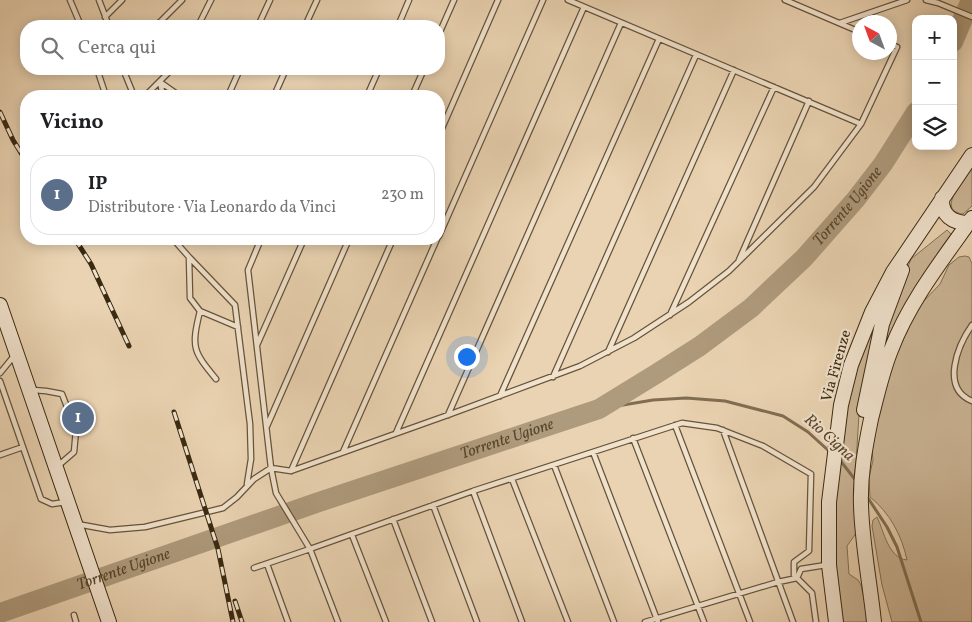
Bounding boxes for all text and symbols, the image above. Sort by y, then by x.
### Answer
north arrow [852,15,897,60]
map controls [912,15,957,150]
button: + [912,15,957,60]
search box [20,20,445,75]
icon: search [38,34,66,62]
text: Cerca qui [78,35,156,61]
button: − [912,60,957,105]
button: layers [912,105,957,150]
text: Vicino [40,108,104,137]
water label: Torrente Ugione [808,162,888,251]
text: IP [88,171,107,197]
text: 1 [54,184,60,206]
text: 230 m [381,184,424,206]
text: Distributore · Via Leonardo da Vinci [88,197,336,219]
street label: Via Firenze [817,328,857,404]
your location [454,344,480,370]
pin: 1 [62,399,94,437]
water label: Rio Cigna [799,409,859,467]
water label: Torrente Ugione [457,414,557,465]
water label: Torrente Ugione [74,543,173,596]

